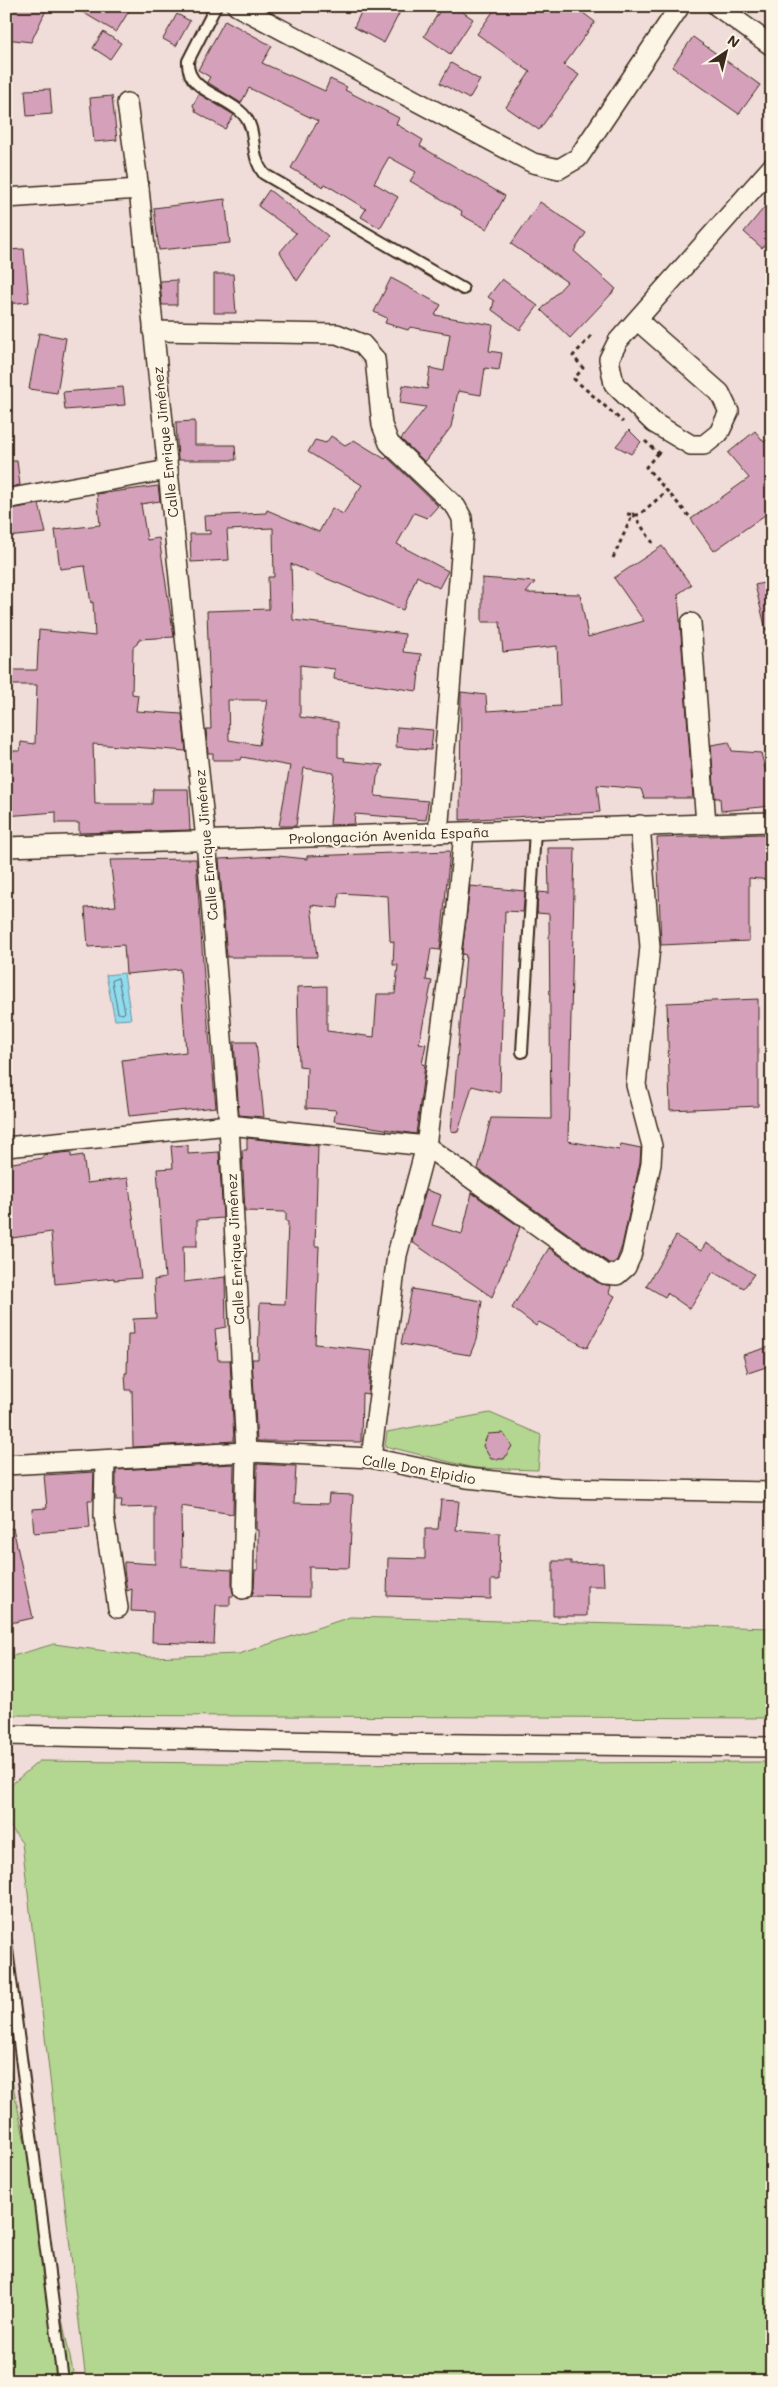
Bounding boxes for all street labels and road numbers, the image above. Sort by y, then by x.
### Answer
street label: Calle Enrique Jiménez [148,365,182,518]
street label: Calle Enrique Jiménez [190,768,222,921]
street label: Prolongación Avenida España [288,822,490,848]
street label: Calle Enrique Jiménez [222,1173,248,1325]
street label: Calle Don Elpidio [361,1450,477,1488]

